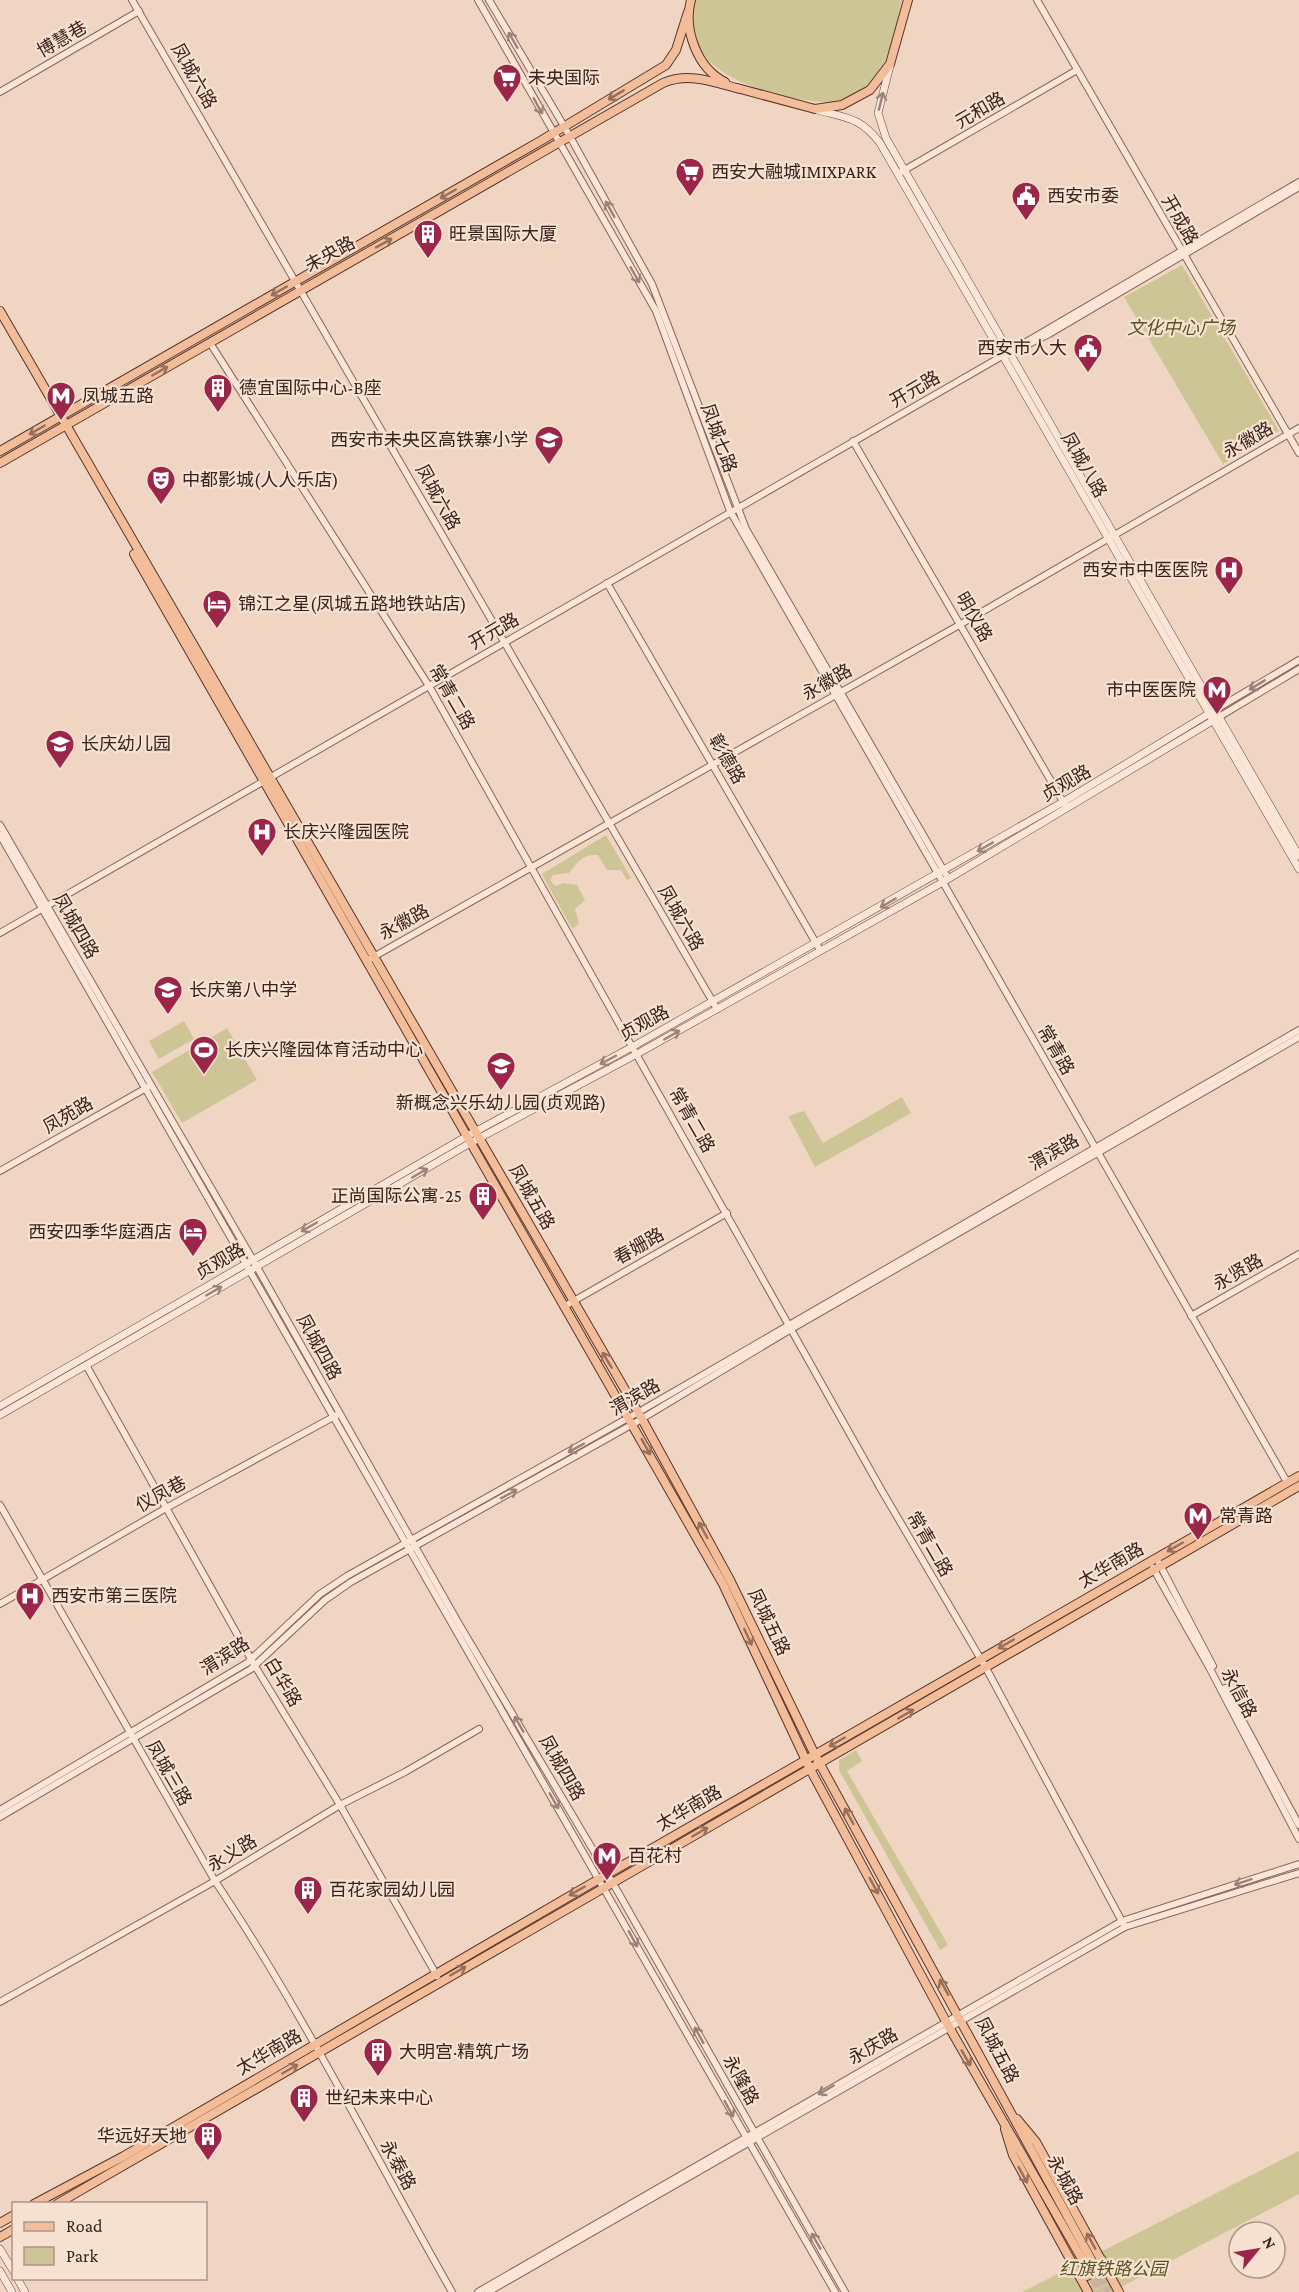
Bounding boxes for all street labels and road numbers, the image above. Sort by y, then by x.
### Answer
street label: 博慧巷 [34,17,90,61]
street label: 凤城六路 [167,40,221,112]
street label: 元和路 [952,88,1008,132]
street label: 开成路 [1158,192,1202,248]
street label: 未央路 [302,232,358,276]
street label: 开元路 [887,367,943,411]
street label: 凤城七路 [697,401,741,475]
street label: 永徽路 [1220,418,1276,462]
street label: 凤城八路 [1057,429,1111,501]
street label: 凤城六路 [412,461,464,533]
street label: 明仪路 [952,589,996,645]
street label: 开元路 [466,609,522,653]
street label: 永徽路 [799,660,855,704]
street label: 常青二路 [425,661,479,733]
street label: 彰德路 [705,731,749,787]
street label: 贞观路 [1038,761,1094,805]
street label: 凤城六路 [654,882,708,954]
street label: 凤城四路 [49,890,103,962]
street label: 永徽路 [376,900,432,944]
street label: 贞观路 [616,1001,672,1045]
street label: 常青路 [1034,1022,1078,1078]
street label: 常青二路 [665,1084,719,1156]
street label: 凤苑路 [40,1093,96,1137]
street label: 渭滨路 [1026,1130,1082,1174]
street label: 凤城五路 [505,1161,559,1233]
street label: 春姗路 [611,1224,667,1268]
street label: 贞观路 [192,1239,248,1283]
street label: 永贤路 [1210,1250,1266,1294]
street label: 凤城四路 [293,1311,345,1383]
street label: 渭滨路 [607,1375,663,1419]
street label: 仪凤巷 [133,1472,189,1516]
street label: 常青二路 [903,1508,957,1580]
street label: 太华南路 [1075,1538,1147,1592]
street label: 凤城五路 [744,1585,794,1659]
street label: 渭滨路 [197,1633,253,1679]
street label: 白华路 [261,1654,305,1710]
street label: 永信路 [1217,1664,1261,1722]
street label: 凤城四路 [535,1732,589,1804]
street label: 凤城三路 [142,1737,196,1809]
street label: 太华南路 [653,1781,725,1835]
street label: 永义路 [204,1831,260,1875]
street label: 凤城五路 [971,2014,1023,2086]
street label: 永庆路 [845,2024,901,2068]
street label: 太华南路 [233,2025,305,2079]
street label: 永隆路 [719,2052,763,2108]
street label: 永泰路 [376,2137,420,2193]
street label: 永城路 [1043,2152,1087,2208]

